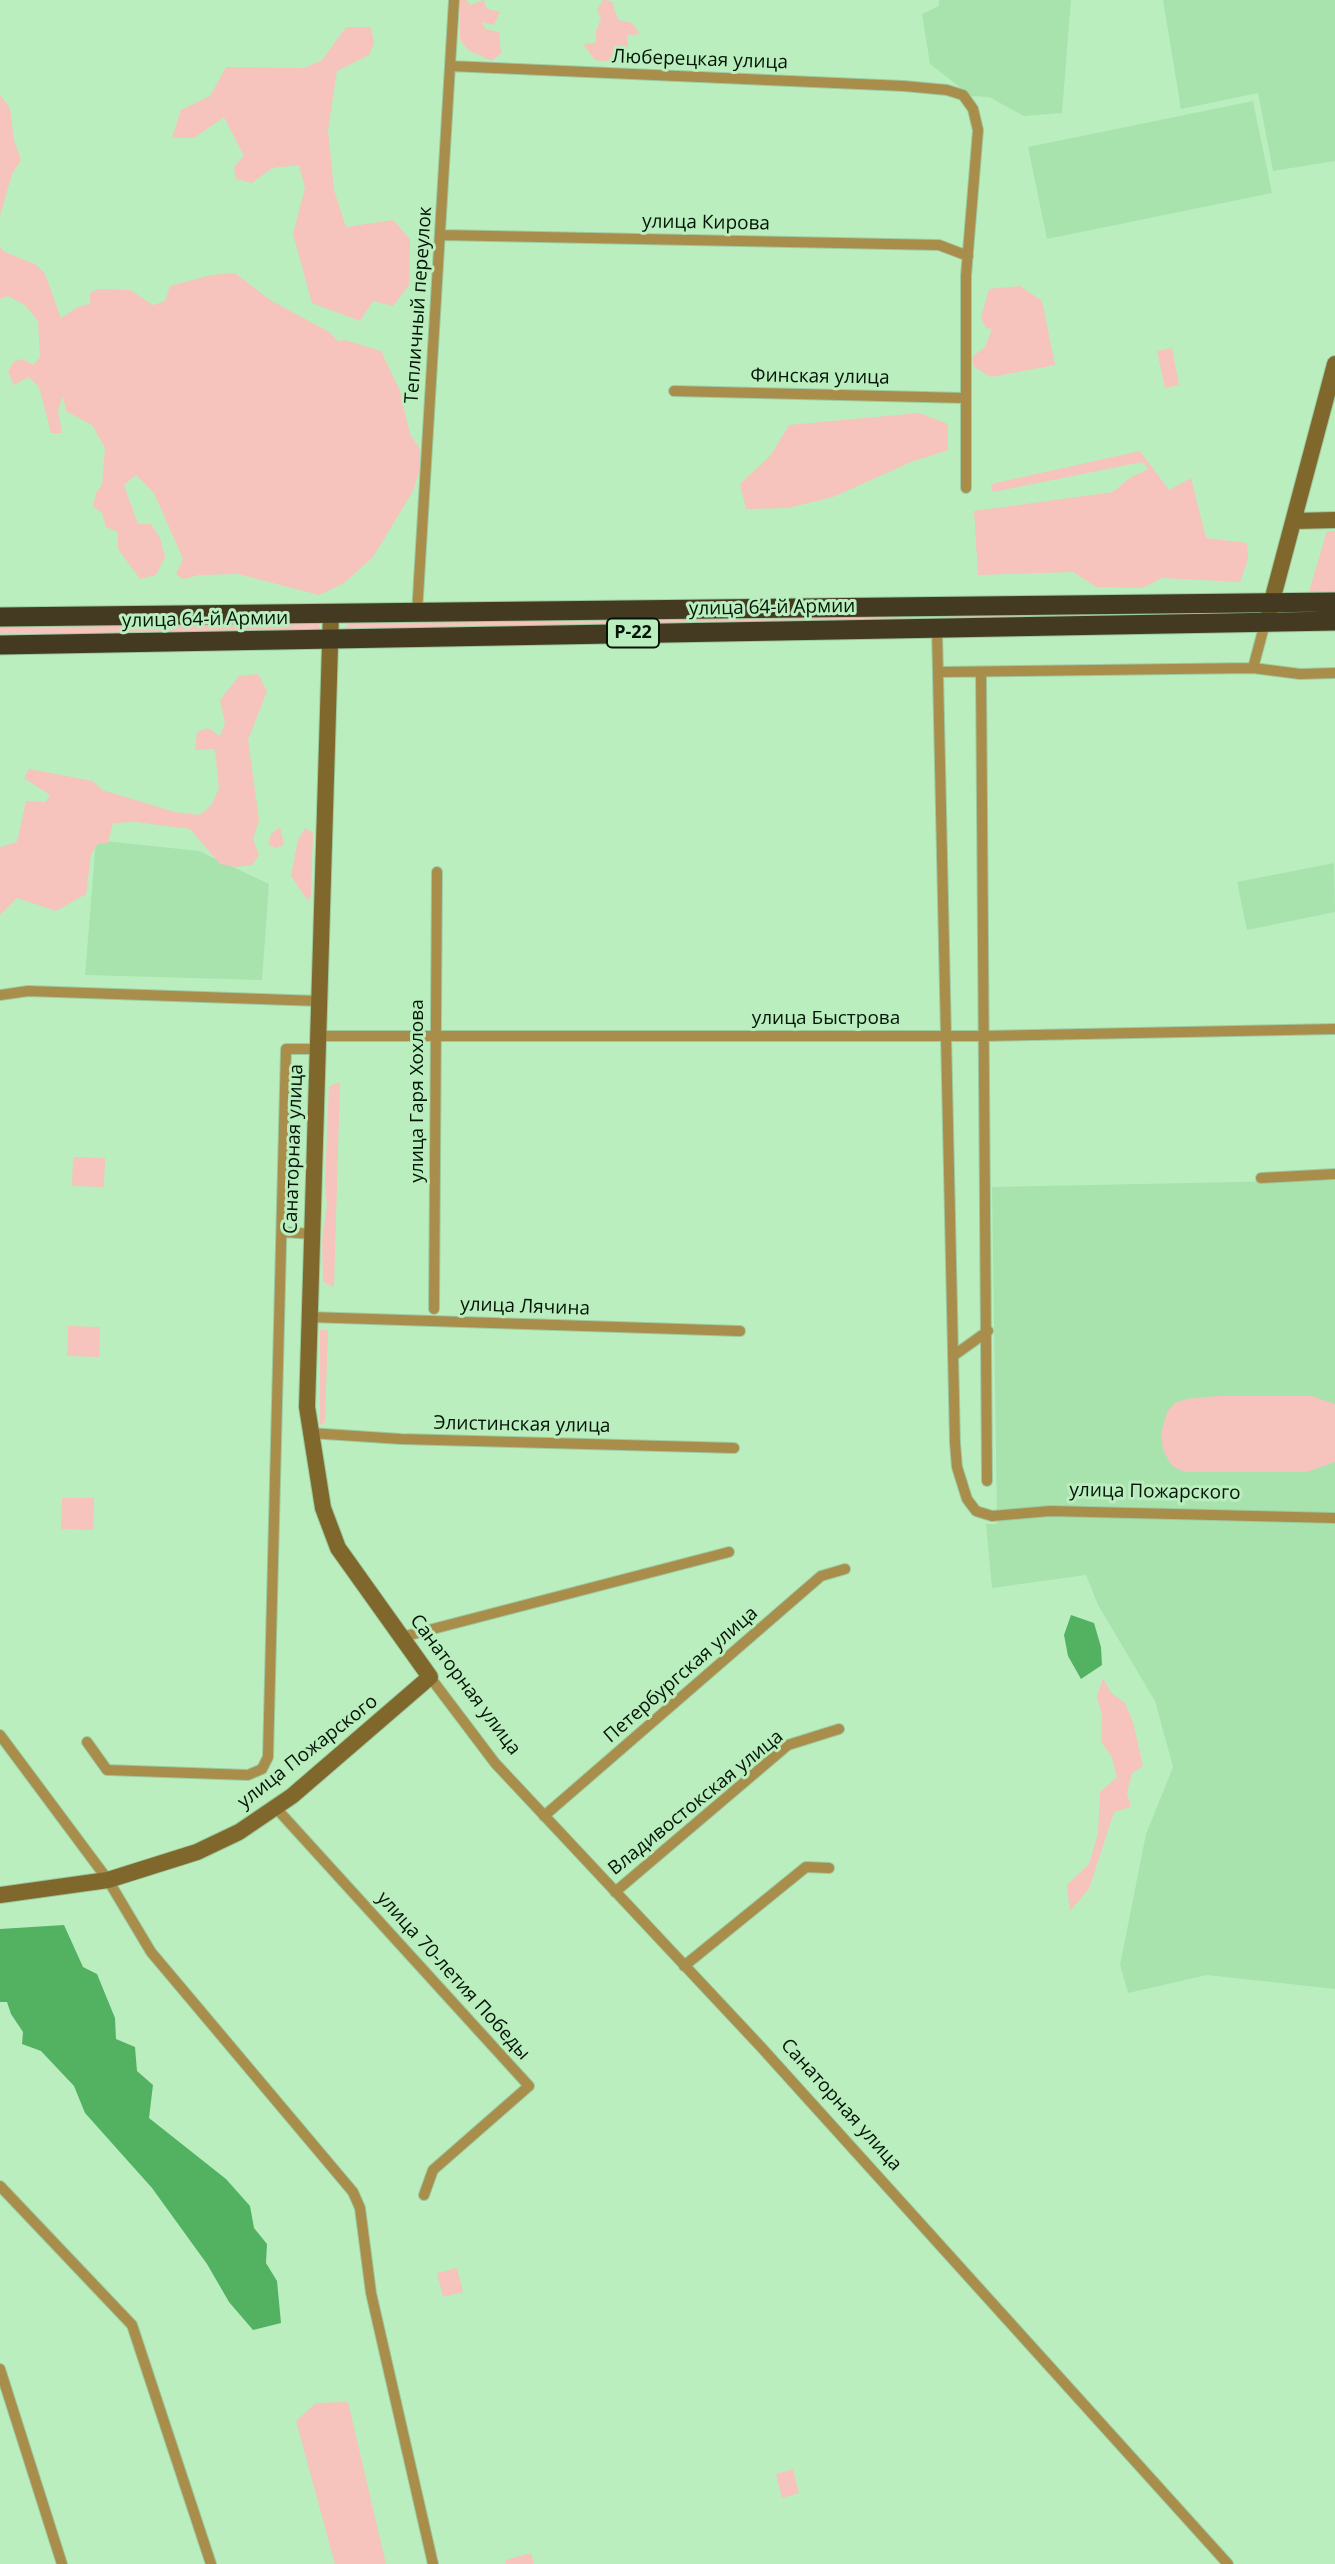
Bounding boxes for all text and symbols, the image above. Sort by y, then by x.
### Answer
street label: Люберецкая улица [612,46,788,74]
street label: Тепличный переулок [401,206,437,404]
street label: улица Кирова [642,210,770,236]
street label: Финская улица [750,364,890,390]
street label: улица 64-й Армии [689,595,855,621]
street label: улица 64-й Армии [122,607,288,633]
road number: Р-22 [607,618,659,648]
street label: улица Гаря Хохлова [407,999,429,1183]
street label: улица Быстрова [752,1008,900,1030]
street label: Санаторная улица [280,1064,308,1234]
street label: улица Лячина [460,1293,590,1321]
street label: Элистинская улица [433,1412,611,1438]
street label: улица Пожарского [1069,1479,1241,1505]
street label: Петербургская улица [599,1602,763,1748]
street label: Санаторная улица [405,1610,525,1760]
street label: улица Пожарского [234,1690,382,1814]
street label: Владивостокская улица [604,1725,788,1881]
street label: улица 70-летия Победы [371,1887,535,2065]
street label: Санаторная улица [776,2034,906,2176]

